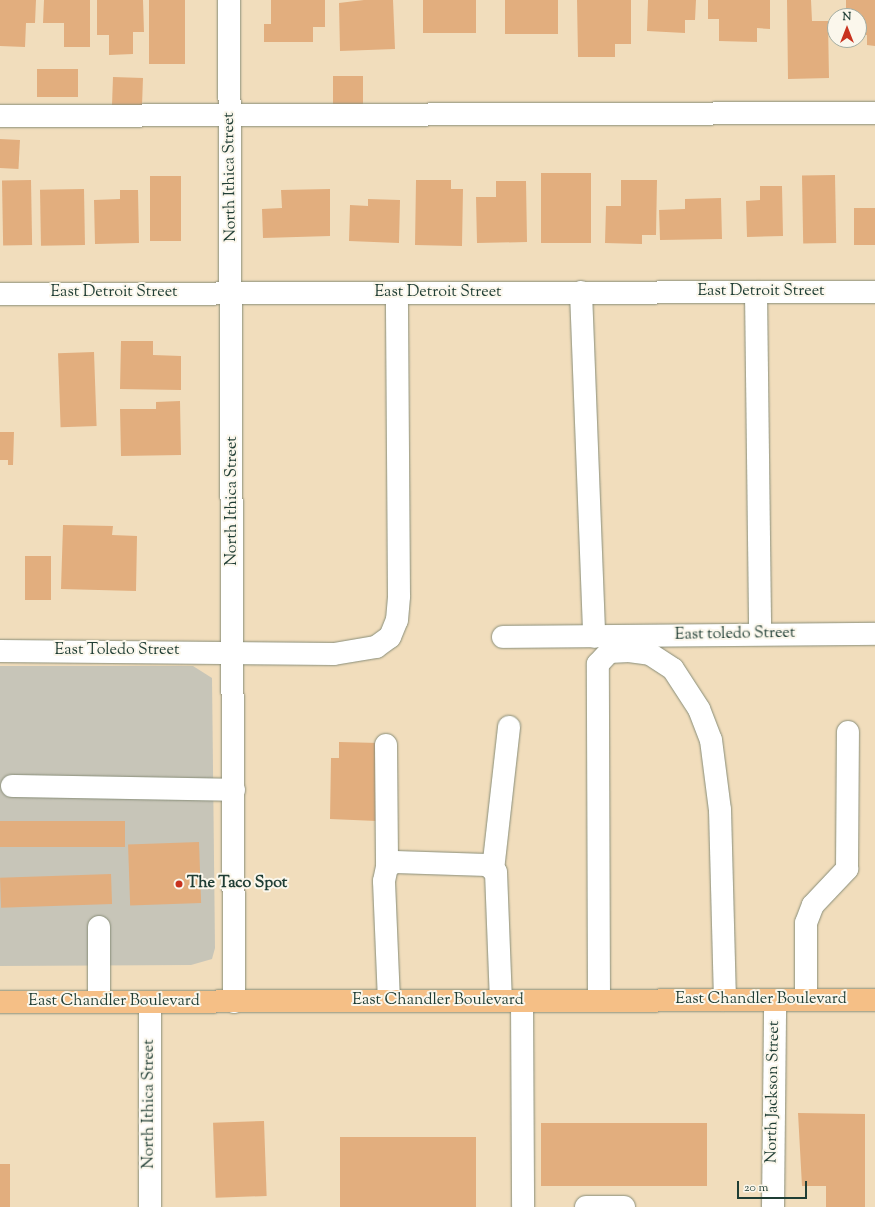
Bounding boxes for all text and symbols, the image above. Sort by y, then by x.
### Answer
north arrow [827,8,867,48]
text: N [843,9,851,25]
street label: North Ithica Street [220,112,242,242]
street label: East Detroit Street [697,282,825,302]
street label: East Detroit Street [50,283,178,303]
street label: East Detroit Street [374,283,502,303]
street label: North Ithica Street [223,436,243,566]
street label: East toledo Street [675,624,795,646]
street label: East Toledo Street [55,641,179,661]
place label: The Taco Spot [187,874,287,894]
marker: The Taco Spot [174,879,184,889]
street label: East Chandler Boulevard [675,990,847,1010]
street label: East Chandler Boulevard [352,991,524,1011]
street label: East Chandler Boulevard [28,992,200,1012]
street label: North Jackson Street [763,1021,785,1163]
street label: North Ithica Street [140,1039,160,1169]
scale bar [739,1173,809,1199]
text: 20 m [744,1179,768,1197]

